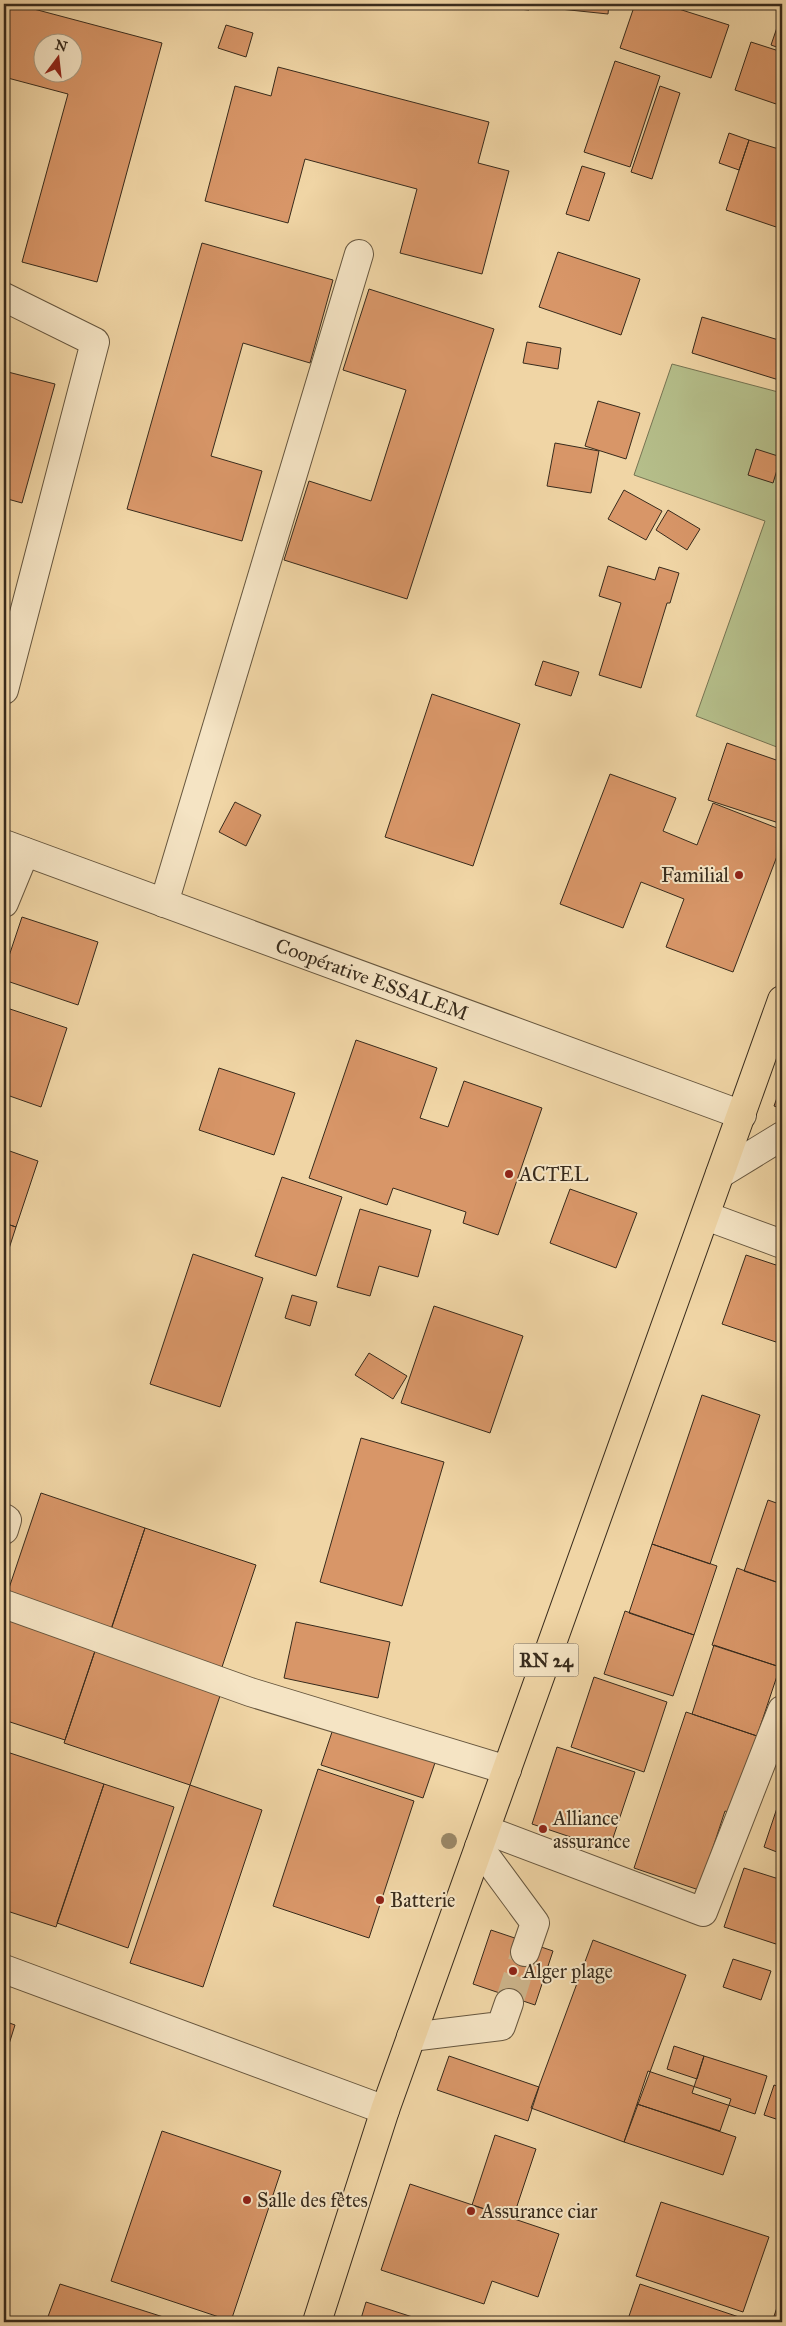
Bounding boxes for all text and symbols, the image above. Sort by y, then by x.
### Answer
north arrow [32,32,82,82]
text: N [53,36,69,56]
place label: Familial [661,863,730,887]
marker: Familial [733,869,745,881]
street label: Coopérative ESSALEM [272,933,472,1025]
place label: ACTEL [518,1162,589,1186]
marker: ACTEL [503,1168,515,1180]
road number: RN 24 [514,1644,578,1676]
place label: Alliance assurance [552,1806,630,1853]
marker: Alliance assurance [537,1823,549,1835]
place label: Batterie [390,1888,455,1912]
marker: Batterie [374,1894,386,1906]
place label: Alger plage [522,1959,613,1984]
marker: Alger plage [507,1965,519,1977]
place label: Salle des fêtes [257,2188,368,2212]
marker: Salle des fêtes [241,2194,253,2206]
place label: Assurance ciar [480,2199,598,2223]
marker: Assurance ciar [465,2205,477,2217]

